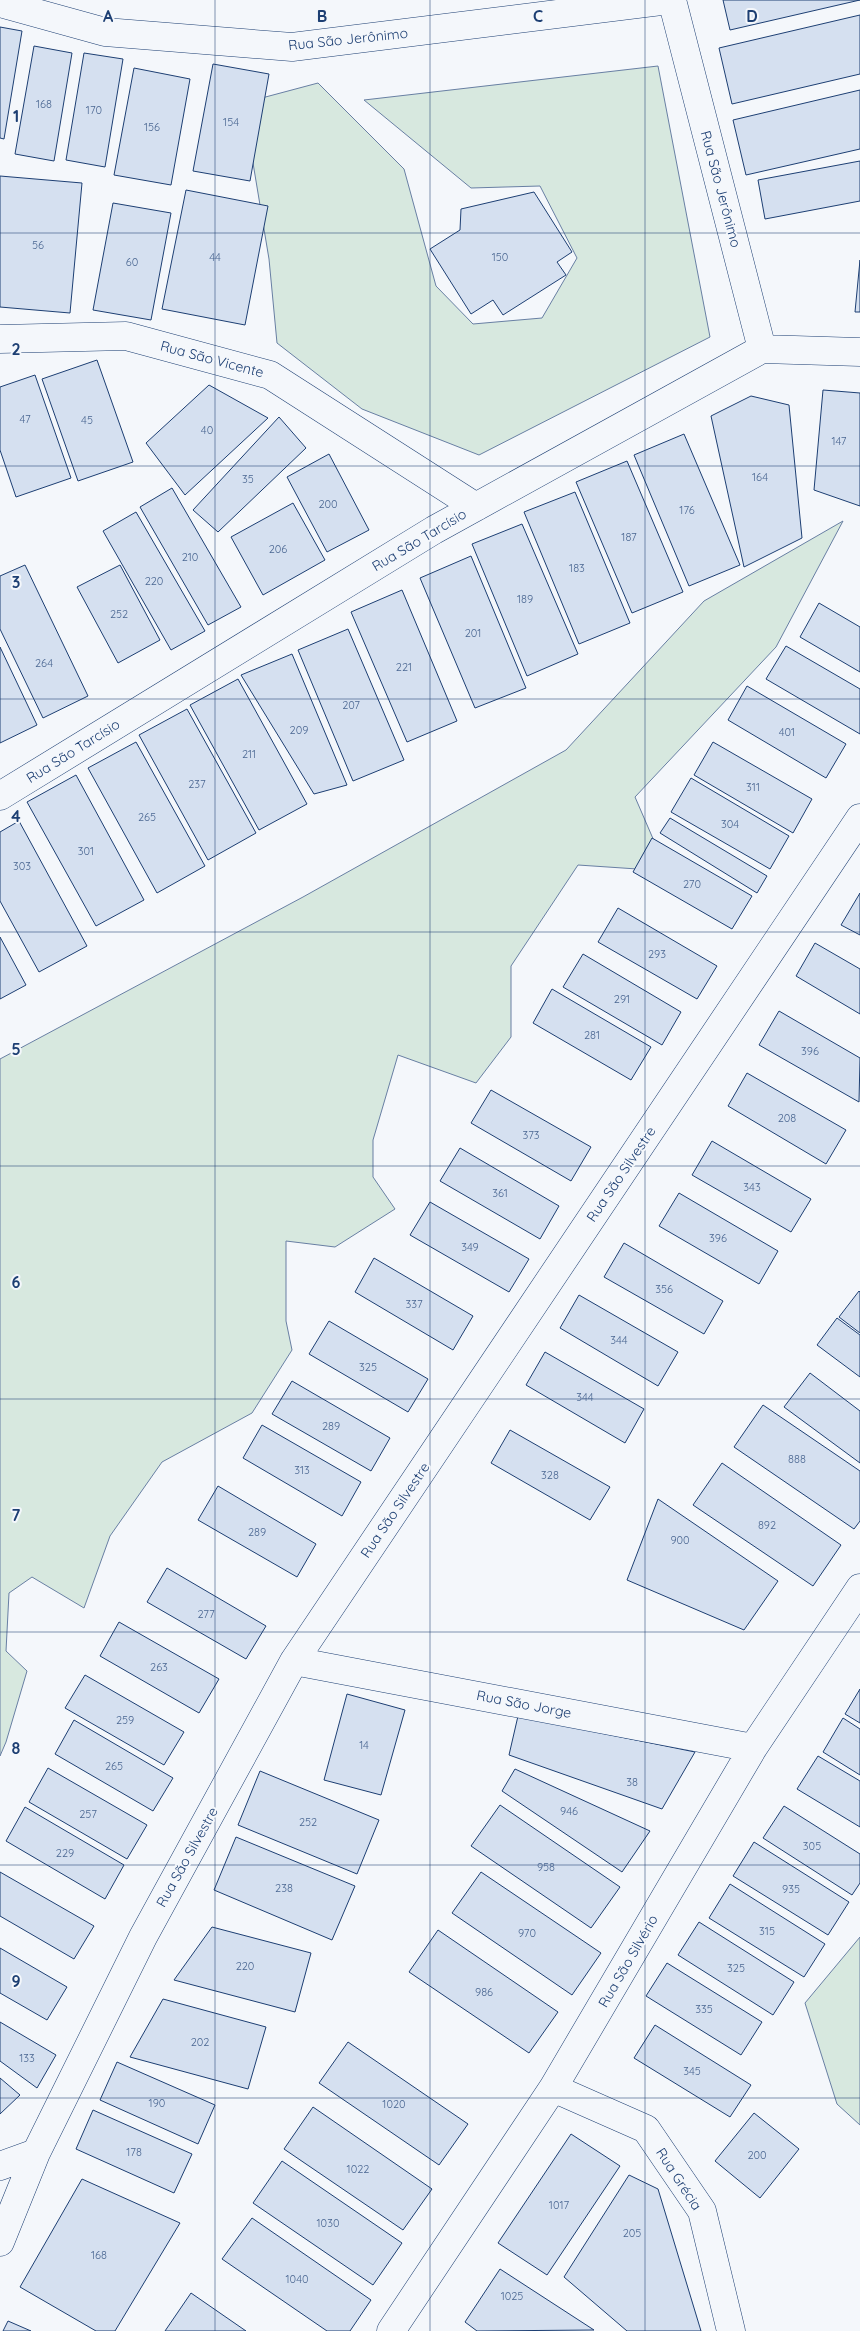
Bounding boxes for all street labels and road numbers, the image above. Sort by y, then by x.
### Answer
street label: Rua São Jerônimo [287,24,409,54]
street label: Rua São Jerônimo [697,129,745,249]
street label: Rua São Vicente [158,337,266,381]
street label: Rua São Tarcísio [368,505,470,575]
street label: Rua São Tarcísio [23,715,123,787]
street label: Rua São Silvestre [582,1123,660,1225]
street label: Rua São Silvestre [356,1459,434,1561]
street label: Rua São Jorge [475,1686,573,1722]
street label: Rua São Silvestre [152,1804,222,1910]
street label: Rua São Silvério [594,1911,662,2011]
street label: Rua Grécia [652,2144,706,2214]

